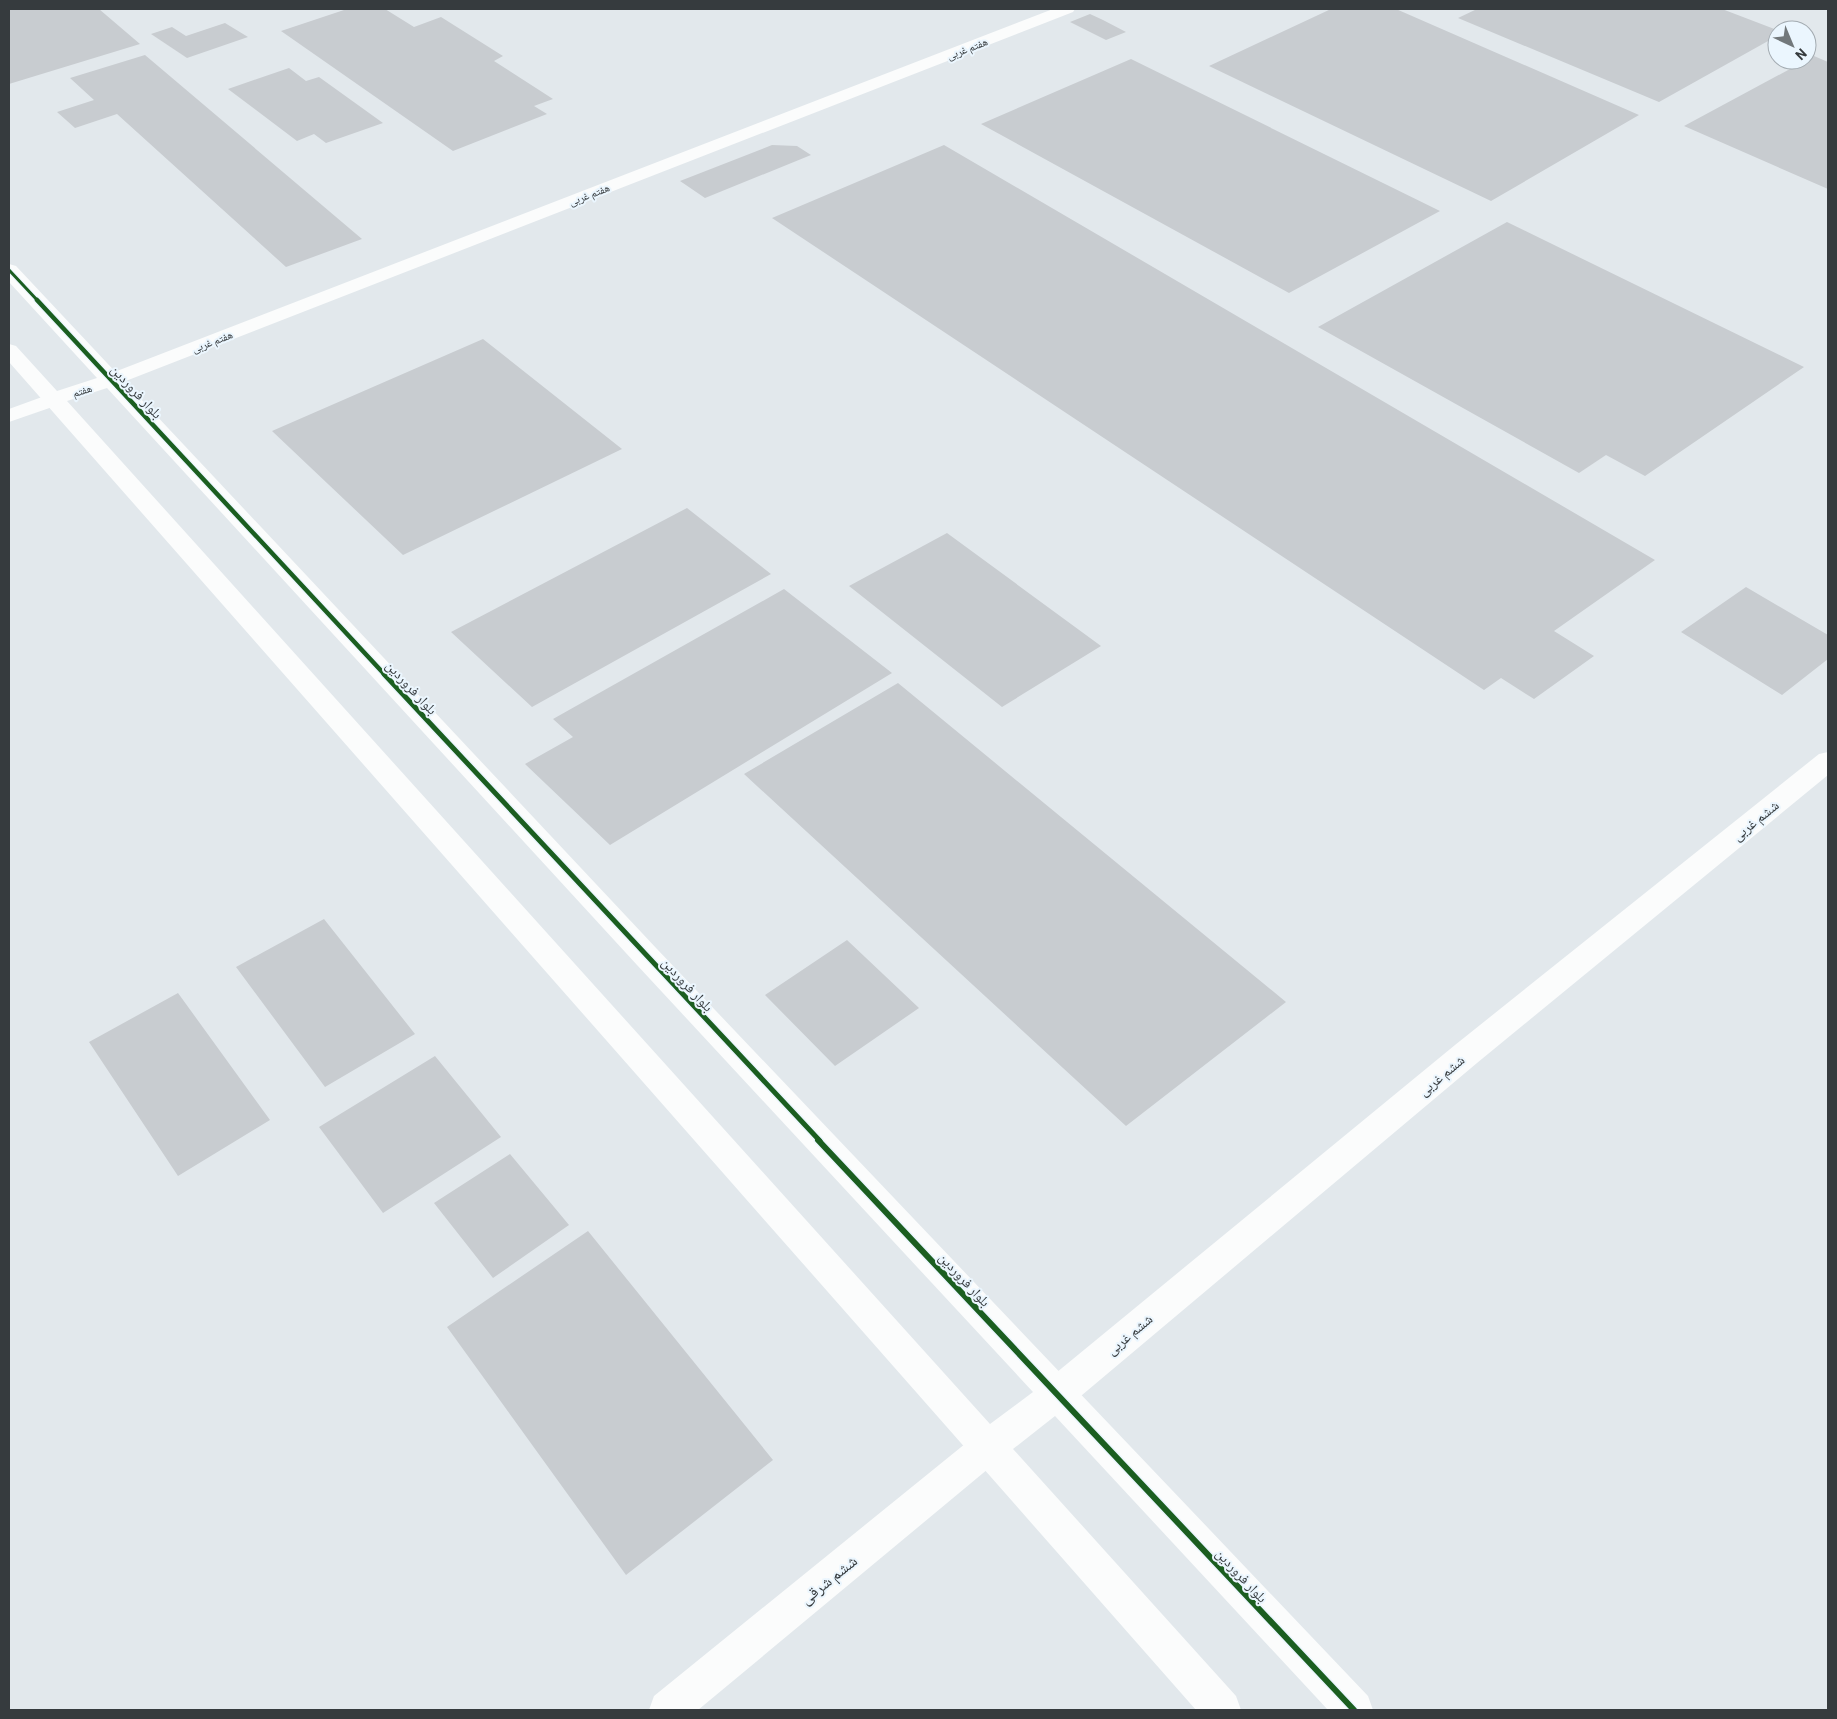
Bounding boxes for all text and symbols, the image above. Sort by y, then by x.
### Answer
north arrow [1767,20,1817,70]
street label: هفتم غربی [945,34,990,64]
text: N [1792,45,1811,64]
street label: هفتم غربی [567,180,612,210]
street label: هفتم غربی [190,327,235,357]
street label: بلوار فروردین [107,360,166,422]
street label: هفتم [71,381,94,401]
street label: بلوار فروردین [382,656,441,718]
street label: ششم غربی [1728,796,1783,845]
street label: بلوار فروردین [658,953,717,1015]
street label: ششم غربی [1415,1051,1469,1101]
street label: بلوار فروردین [935,1248,994,1310]
street label: ششم غربی [1103,1310,1157,1360]
street label: بلوار فروردین [1212,1544,1271,1606]
street label: ششم شرقی [796,1550,861,1609]

